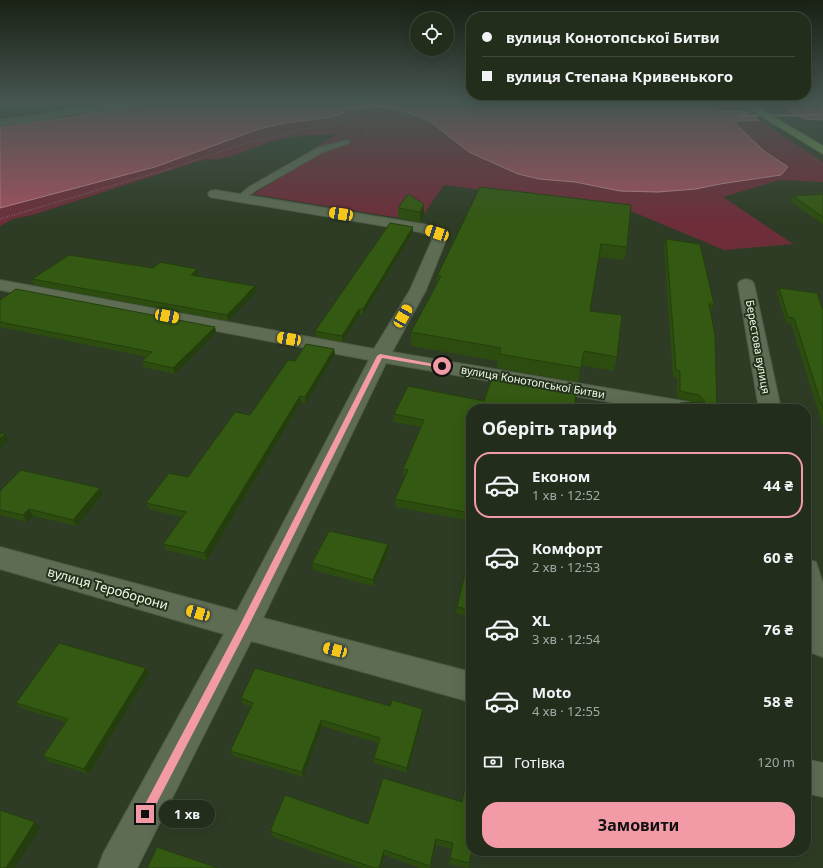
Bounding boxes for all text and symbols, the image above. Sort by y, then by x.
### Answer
map controls [410,12,454,56]
button: locate [410,12,454,56]
text: вулиця Конотопської Битви [506,27,720,47]
text: вулиця Степана Кривенького [506,66,733,86]
car [328,206,354,222]
car [424,223,450,243]
street label: Берестова вулиця [743,299,774,395]
car [392,303,414,329]
car [154,308,180,324]
car [276,331,302,347]
route start [433,357,451,375]
street label: вулиця Конотопської Битви [460,361,606,402]
text: Оберіть тариф [482,416,617,440]
text: Економ [532,466,590,486]
icon: car [484,467,520,503]
text: 44 ₴ [763,475,793,495]
text: 1 хв · 12:52 [532,486,600,504]
text: Комфорт [532,538,602,558]
icon: car [484,539,520,575]
text: 60 ₴ [763,547,793,567]
text: 2 хв · 12:53 [532,558,600,576]
street label: вулиця Тероборони [46,562,170,614]
car [185,604,211,622]
text: XL [532,610,550,630]
icon: car [484,611,520,647]
text: 76 ₴ [763,619,793,639]
text: 3 хв · 12:54 [532,630,600,648]
car [322,641,348,659]
text: Moto [532,682,571,702]
icon: car [484,683,520,719]
text: 58 ₴ [763,691,793,711]
text: 4 хв · 12:55 [532,702,600,720]
icon: cash [482,751,504,773]
text: Готівка [514,752,565,772]
text: 120 m [757,753,795,771]
callout: 1 хв [159,800,215,828]
button: Замовити [482,802,795,848]
route end [136,805,154,823]
text: 1 хв [174,805,200,823]

